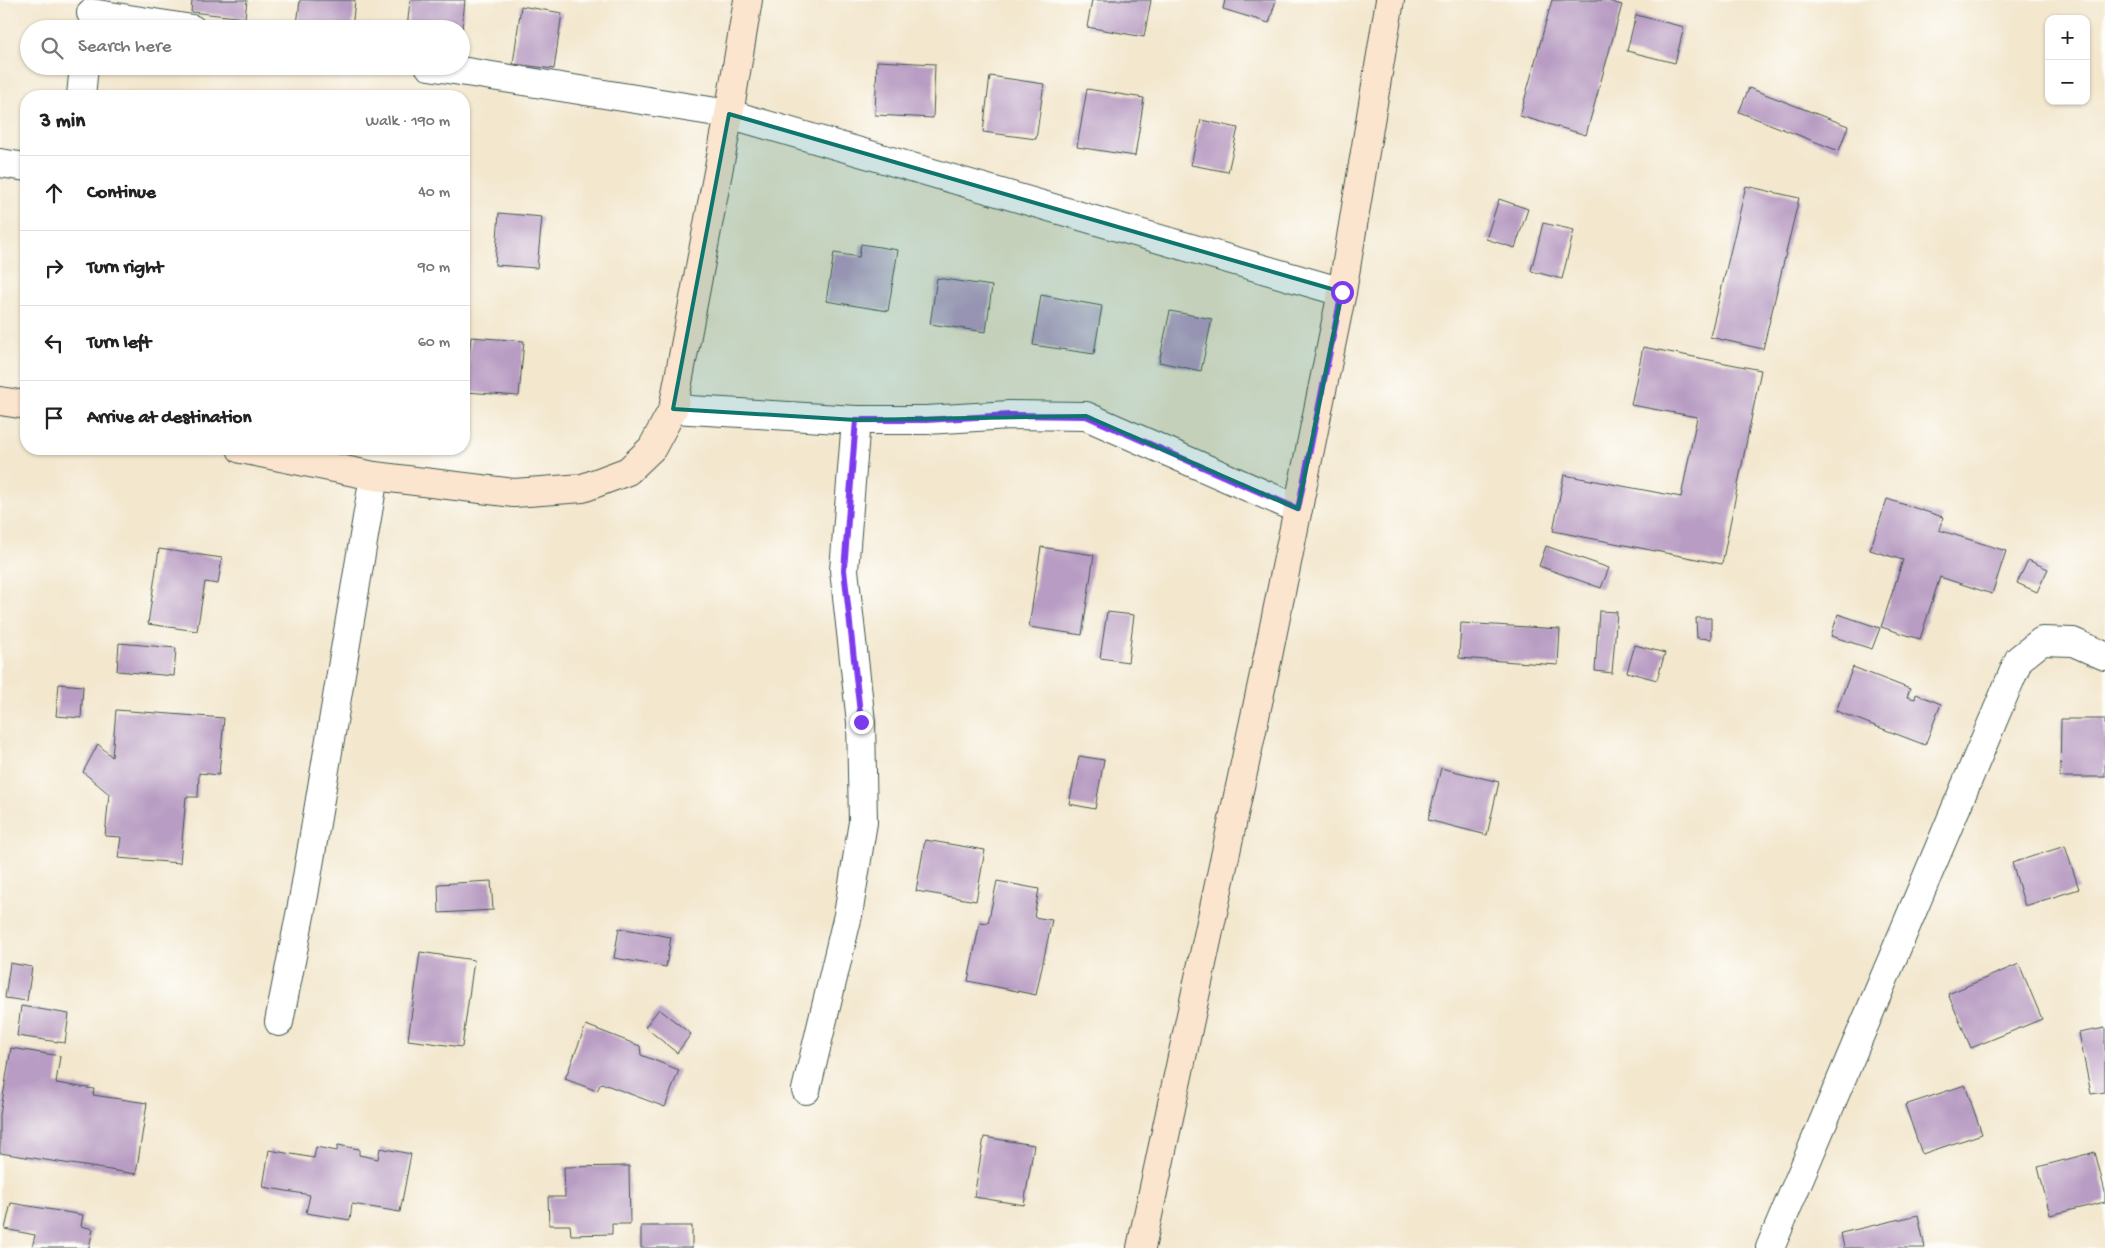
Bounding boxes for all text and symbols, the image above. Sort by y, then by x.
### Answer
map controls [2045,15,2090,105]
button: + [2045,15,2090,60]
search box [20,20,470,75]
icon: search [38,34,66,62]
text: Search here [78,36,172,59]
button: − [2045,60,2090,105]
text: 3 min [40,110,85,135]
text: Walk · 190 m [366,113,450,132]
icon: ahead [40,179,68,207]
text: Continue [87,182,156,205]
text: 40 m [418,184,450,203]
icon: right [40,254,68,282]
text: Turn right [87,257,163,280]
text: 90 m [418,259,450,278]
route start [1331,281,1354,304]
icon: left [40,329,68,357]
text: Turn left [87,332,151,355]
text: 60 m [418,334,450,353]
icon: arrive [40,404,68,432]
text: Arrive at destination [87,407,251,430]
route end [850,711,873,734]

